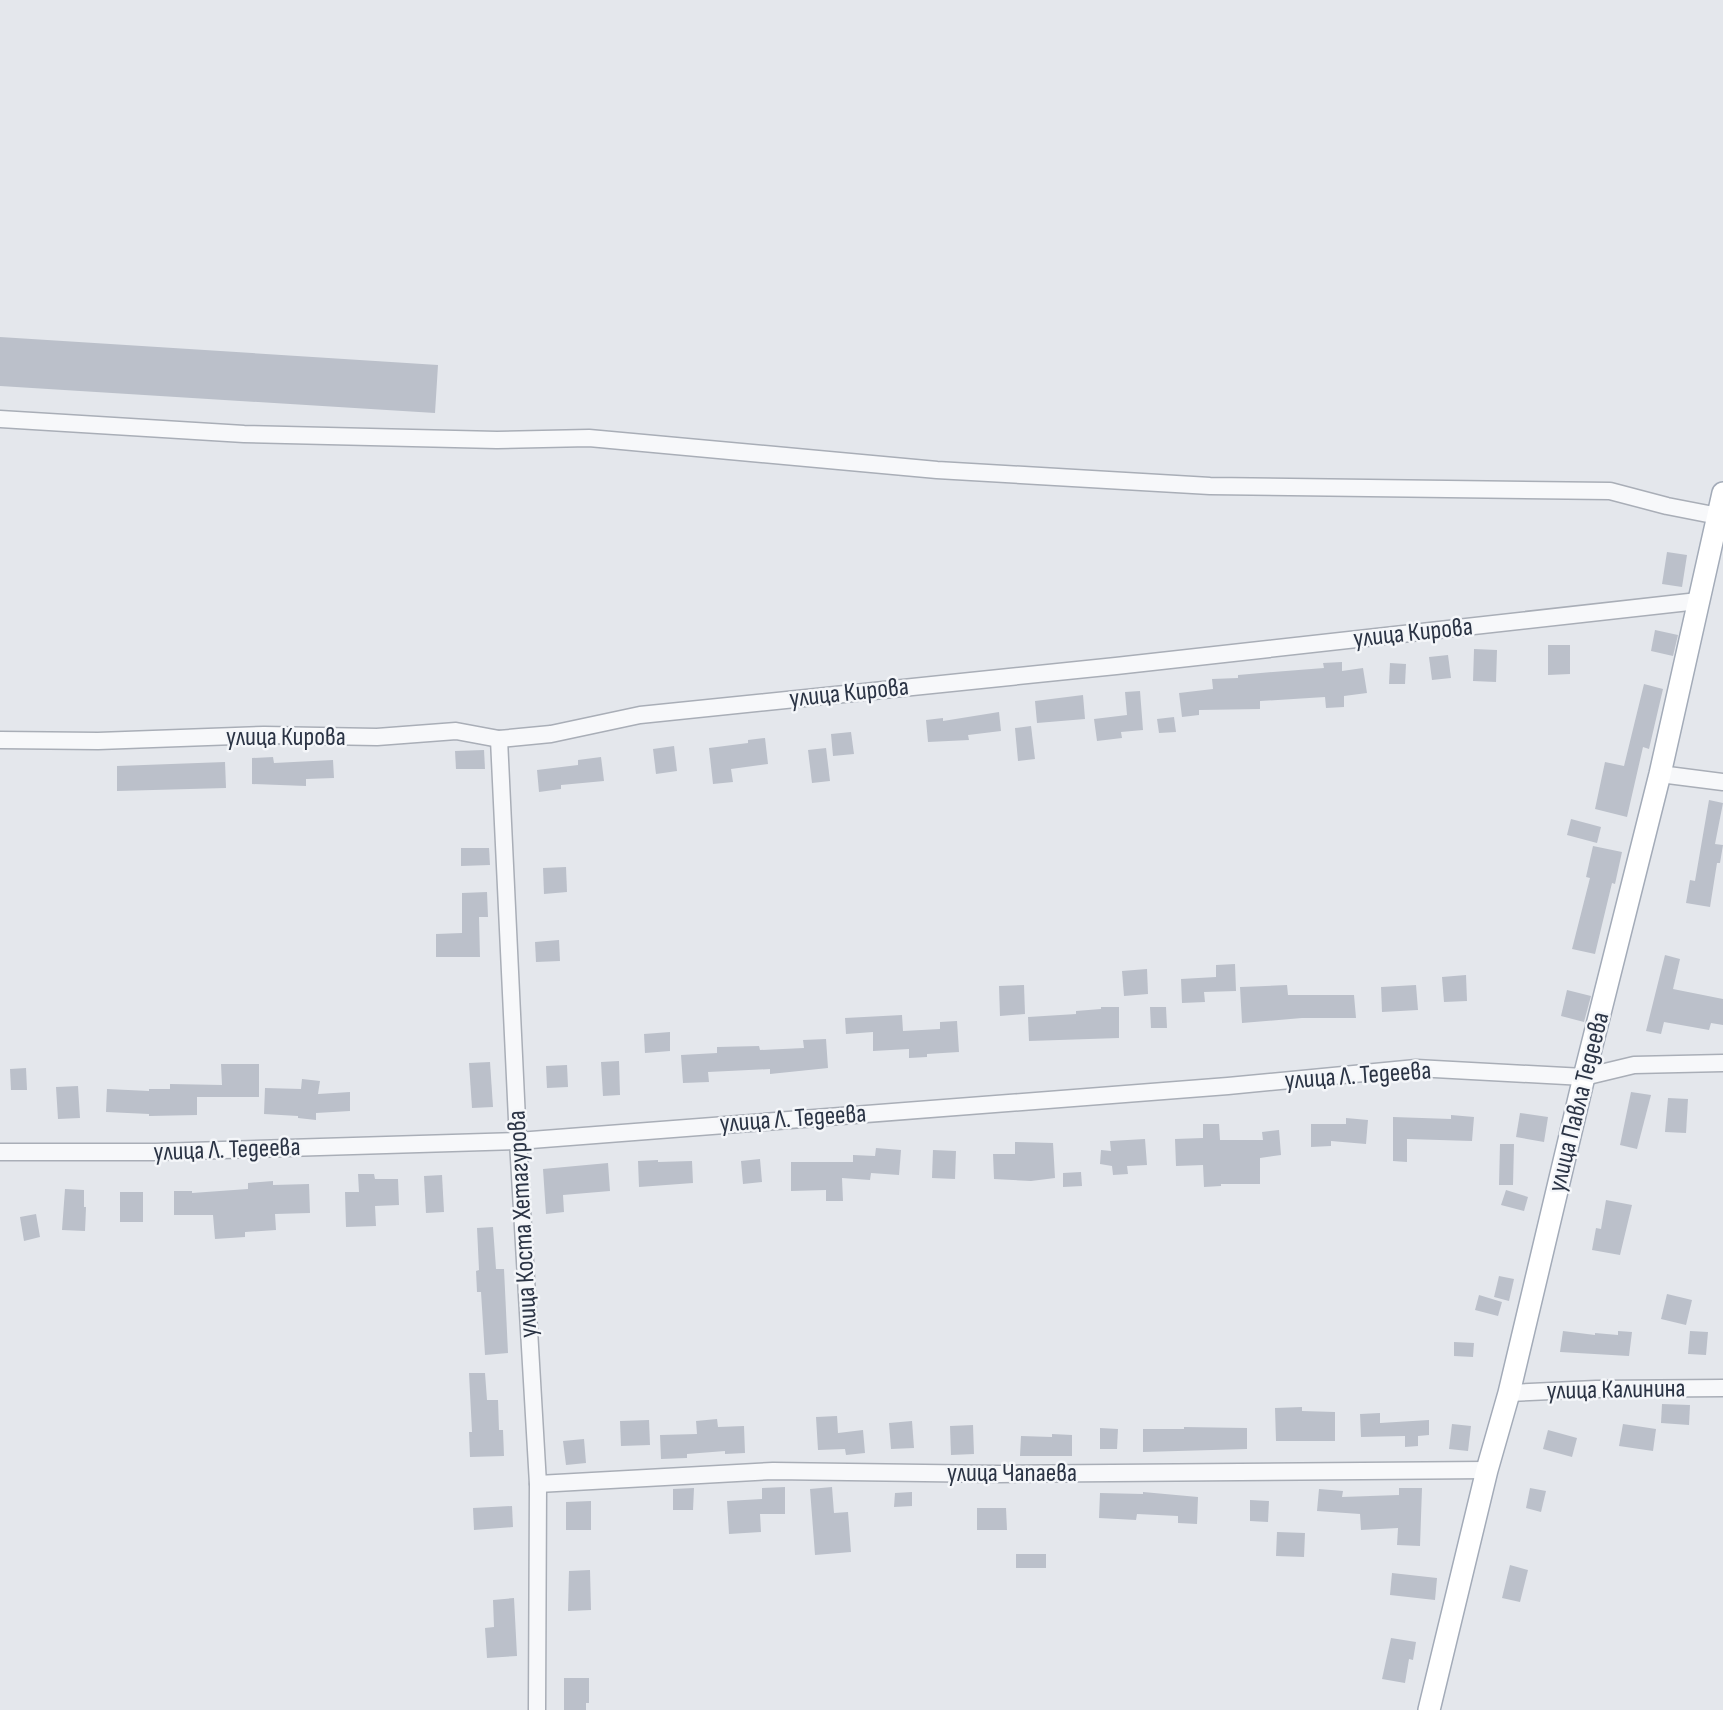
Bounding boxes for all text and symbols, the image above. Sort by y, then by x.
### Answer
street label: улица Кирова [1352,611,1474,655]
street label: улица Кирова [788,671,910,715]
street label: улица Кирова [226,722,346,753]
street label: улица Павла Тедеева [1542,1009,1616,1195]
street label: улица Л. Тедеева [1284,1055,1432,1097]
street label: улица Л. Тедеева [719,1098,867,1140]
street label: улица Коста Хетагурова [502,1110,544,1338]
street label: улица Л. Тедеева [153,1132,301,1168]
street label: улица Калинина [1546,1373,1686,1407]
street label: улица Чапаева [947,1458,1077,1489]

